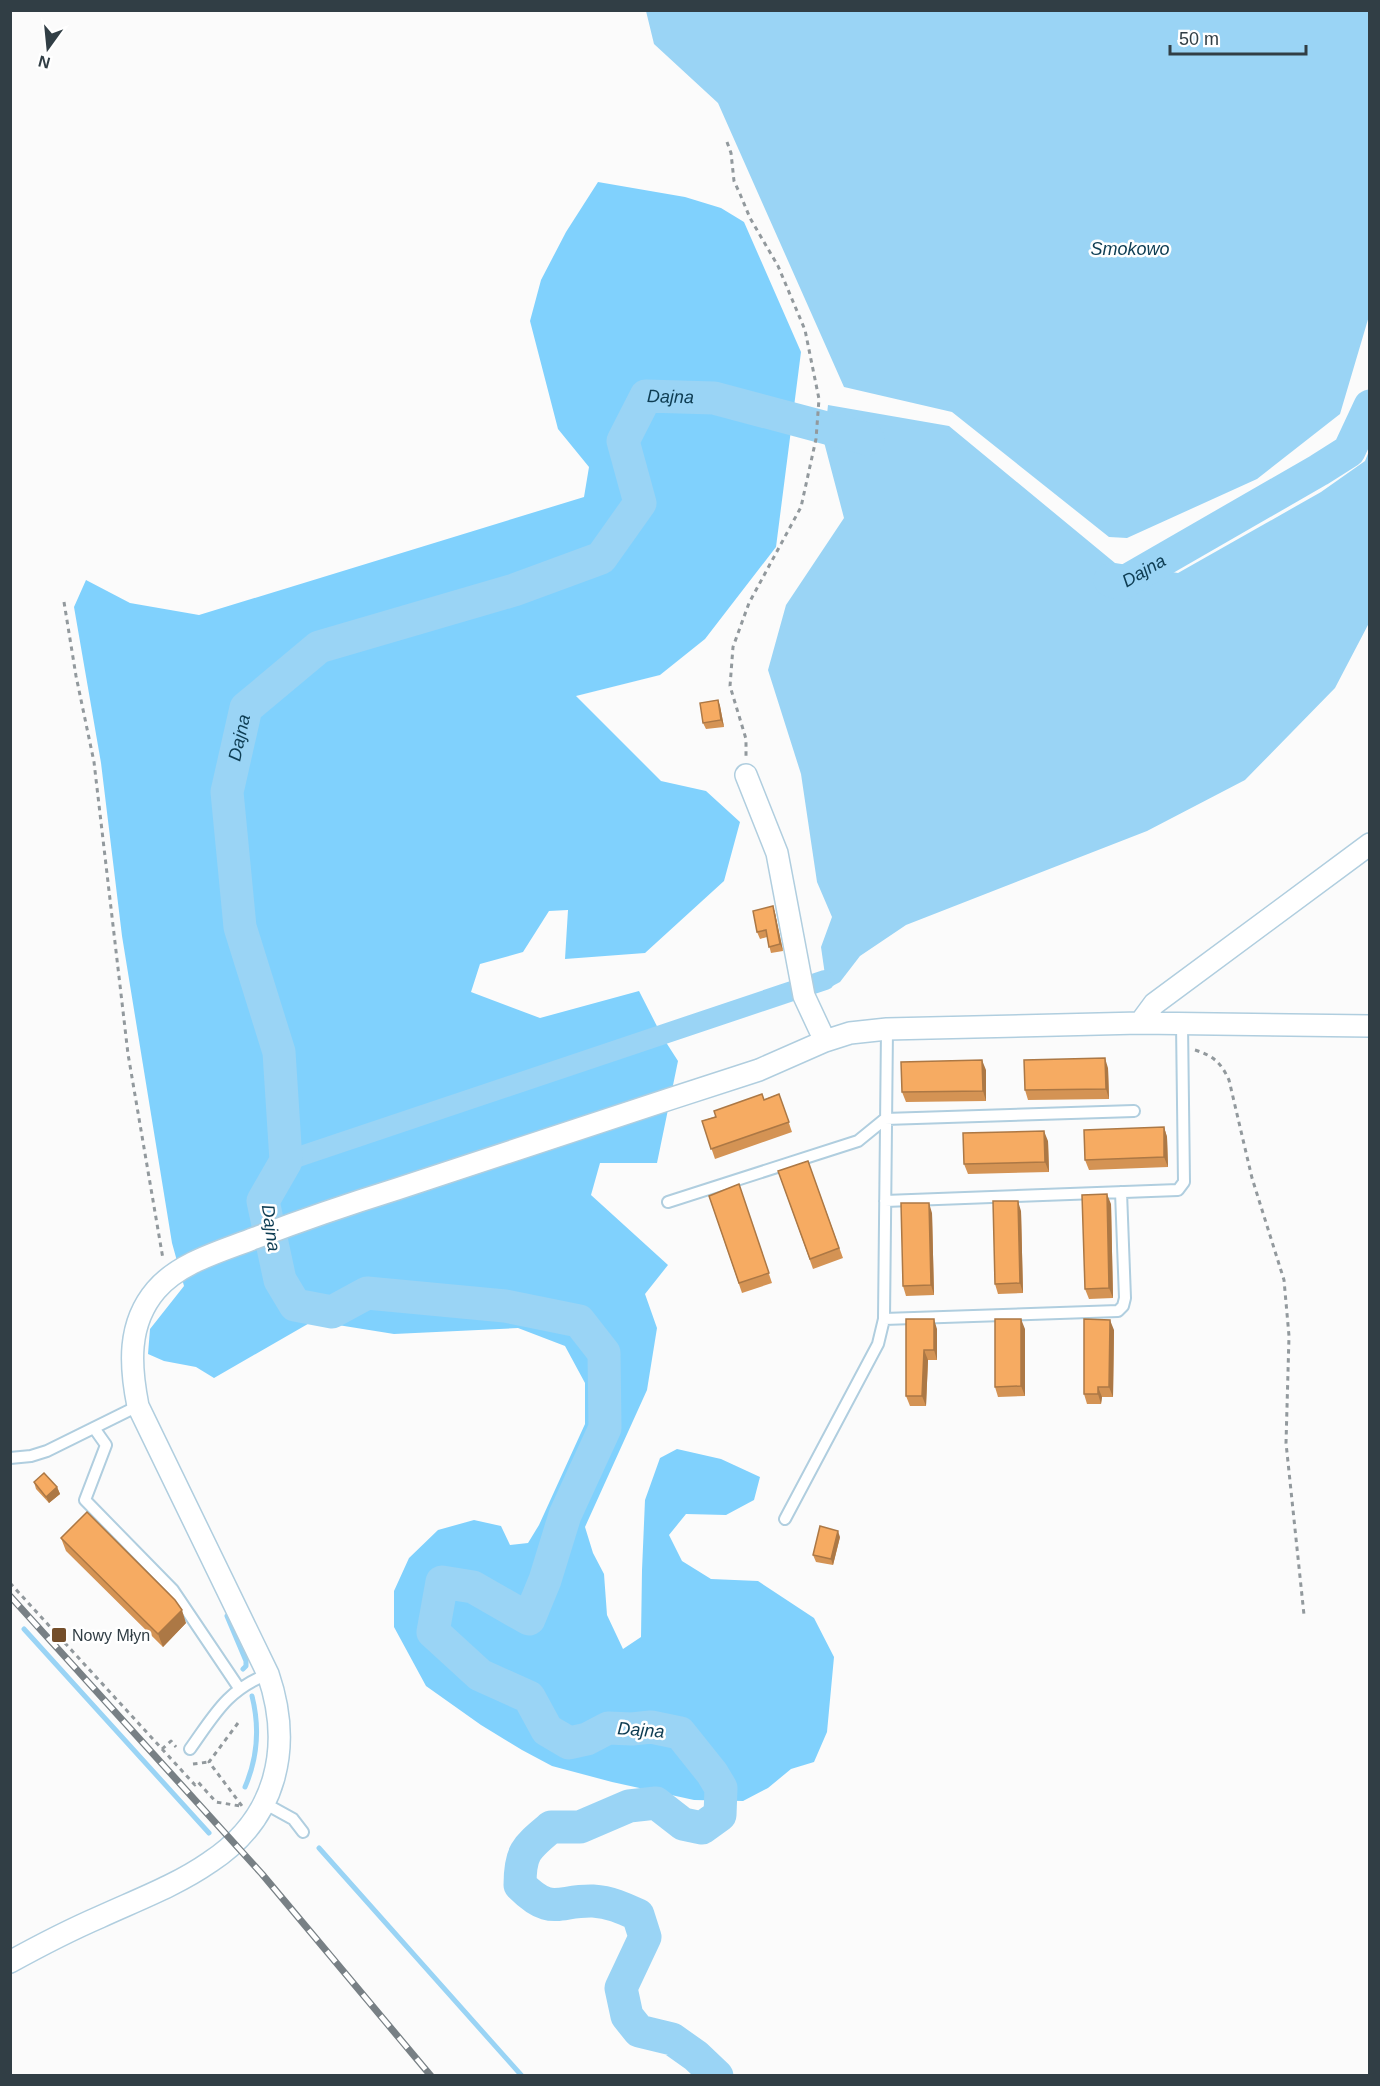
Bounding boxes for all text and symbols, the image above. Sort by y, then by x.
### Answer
north arrow [18,18,78,78]
scale bar [1170,18,1306,56]
text: 50 m [1179,29,1219,49]
text: N [36,52,52,72]
water label: Smokowo [1090,239,1170,259]
water label: Dajna [647,386,694,407]
water label: Dajna [1118,550,1169,591]
water label: Dajna [224,712,254,763]
water label: Dajna [258,1203,284,1253]
marker: Nowy Młyn [50,1626,68,1644]
place label: Nowy Młyn [72,1627,150,1644]
water label: Dajna [617,1718,665,1742]

